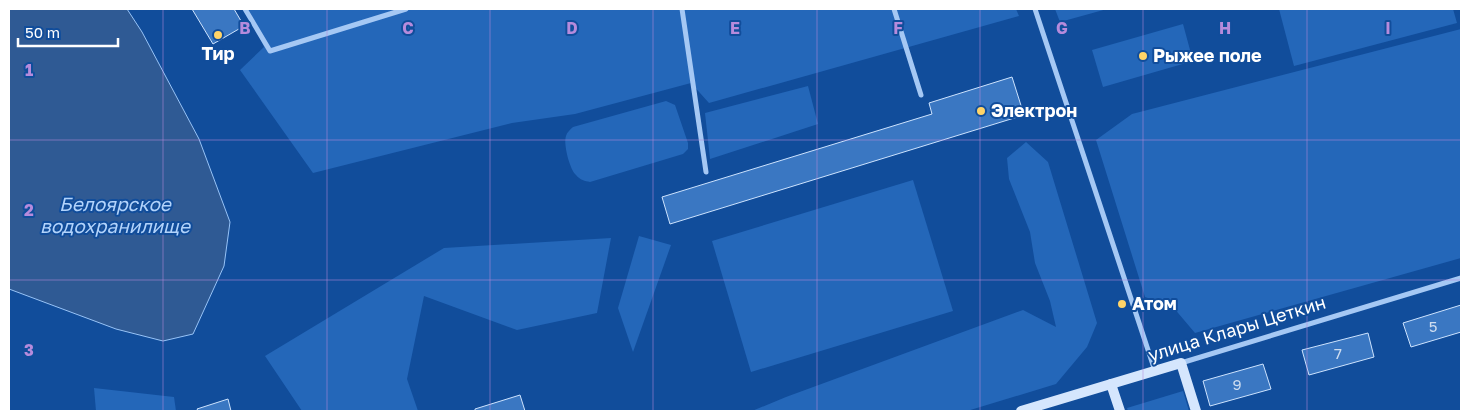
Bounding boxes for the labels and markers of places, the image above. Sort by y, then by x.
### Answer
marker: Тир [212,29,224,41]
place label: Тир [201,42,235,64]
place label: Рыжее поле [1153,44,1262,66]
marker: Рыжее поле [1137,50,1149,62]
place label: Электрон [991,99,1077,121]
marker: Электрон [975,105,987,117]
place label: Атом [1132,292,1177,314]
marker: Атом [1116,298,1128,310]

